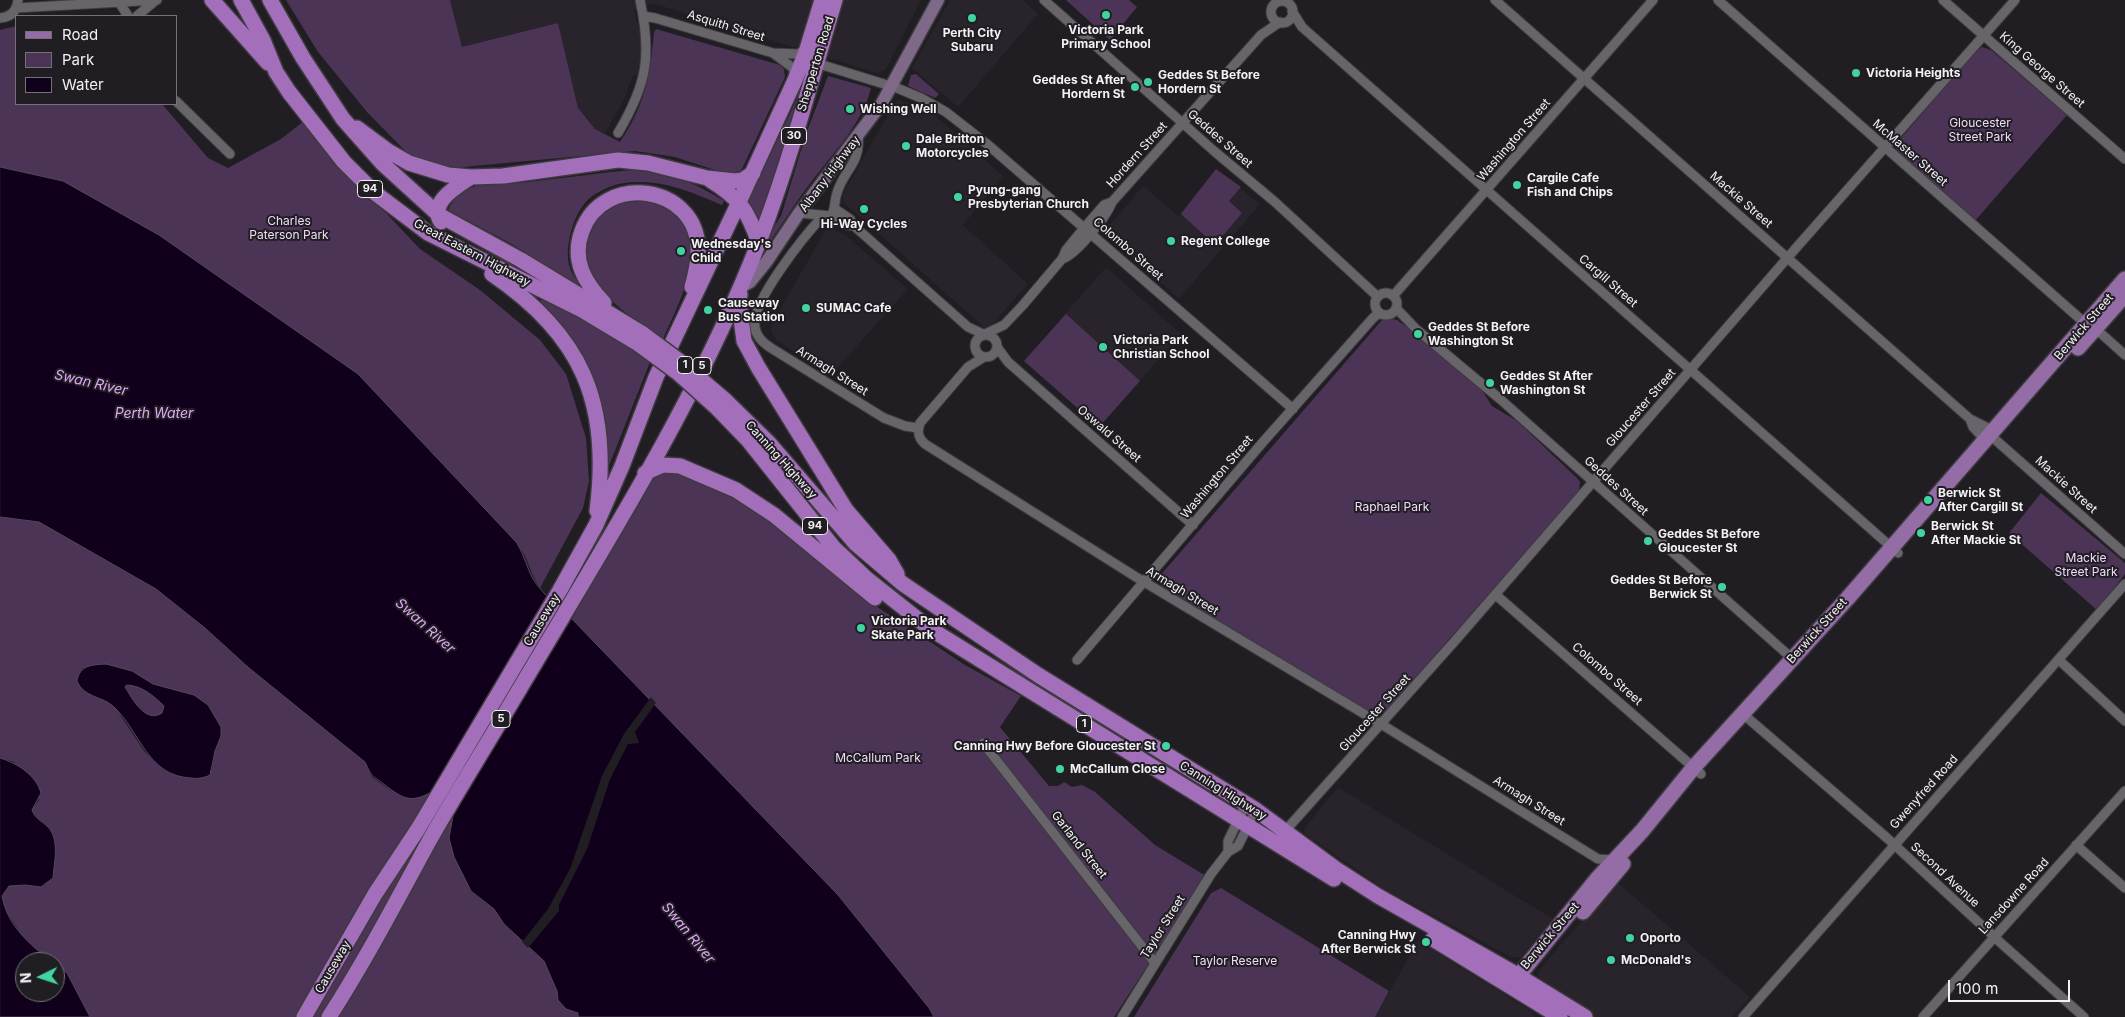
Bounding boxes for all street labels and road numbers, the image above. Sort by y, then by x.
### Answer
street label: Asquith Street [686,7,766,45]
street label: Shepperton Road [795,15,837,113]
street label: King George Street [1997,29,2087,111]
street label: Washington Street [1474,96,1554,184]
street label: Geddes Street [1185,107,1255,171]
street label: McMaster Street [1870,117,1950,189]
street label: Hordern Street [1104,119,1170,191]
road number: 30 [782,128,806,144]
street label: Albany Highway [797,133,863,215]
street label: Mackie Street [1707,169,1775,231]
road number: 94 [358,180,382,198]
street label: Colombo Street [1090,215,1166,283]
street label: Great Eastern Highway [411,216,533,290]
street label: Cargill Street [1576,252,1640,310]
street label: Berwick Street [2051,291,2117,363]
street label: Armagh Street [793,343,871,399]
road number: 1 [678,356,692,374]
road number: 5 [693,358,711,374]
street label: Gloucester Street [1603,366,1679,450]
street label: Oswald Street [1074,402,1144,466]
street label: Canning Highway [742,418,820,502]
street label: Washington Street [1178,433,1256,521]
street label: Geddes Street [1581,453,1651,519]
street label: Mackie Street [2032,454,2100,516]
road number: 94 [802,518,828,534]
street label: Armagh Street [1143,564,1221,618]
street label: Causeway [521,591,563,649]
street label: Berwick Street [1784,595,1850,667]
street label: Colombo Street [1569,640,1645,708]
street label: Gloucester Street [1337,671,1413,755]
road number: 5 [492,711,510,728]
road number: 1 [1076,716,1092,732]
street label: Gwenyfred Road [1887,752,1961,832]
street label: Canning Highway [1177,758,1269,824]
street label: Armagh Street [1490,773,1568,829]
street label: Garland Street [1048,808,1110,882]
street label: Second Avenue [1908,839,1982,911]
street label: Lansdowne Road [1976,855,2052,937]
street label: Taylor Street [1138,893,1188,961]
street label: Berwick Street [1518,900,1582,972]
street label: Causeway [312,938,354,996]

